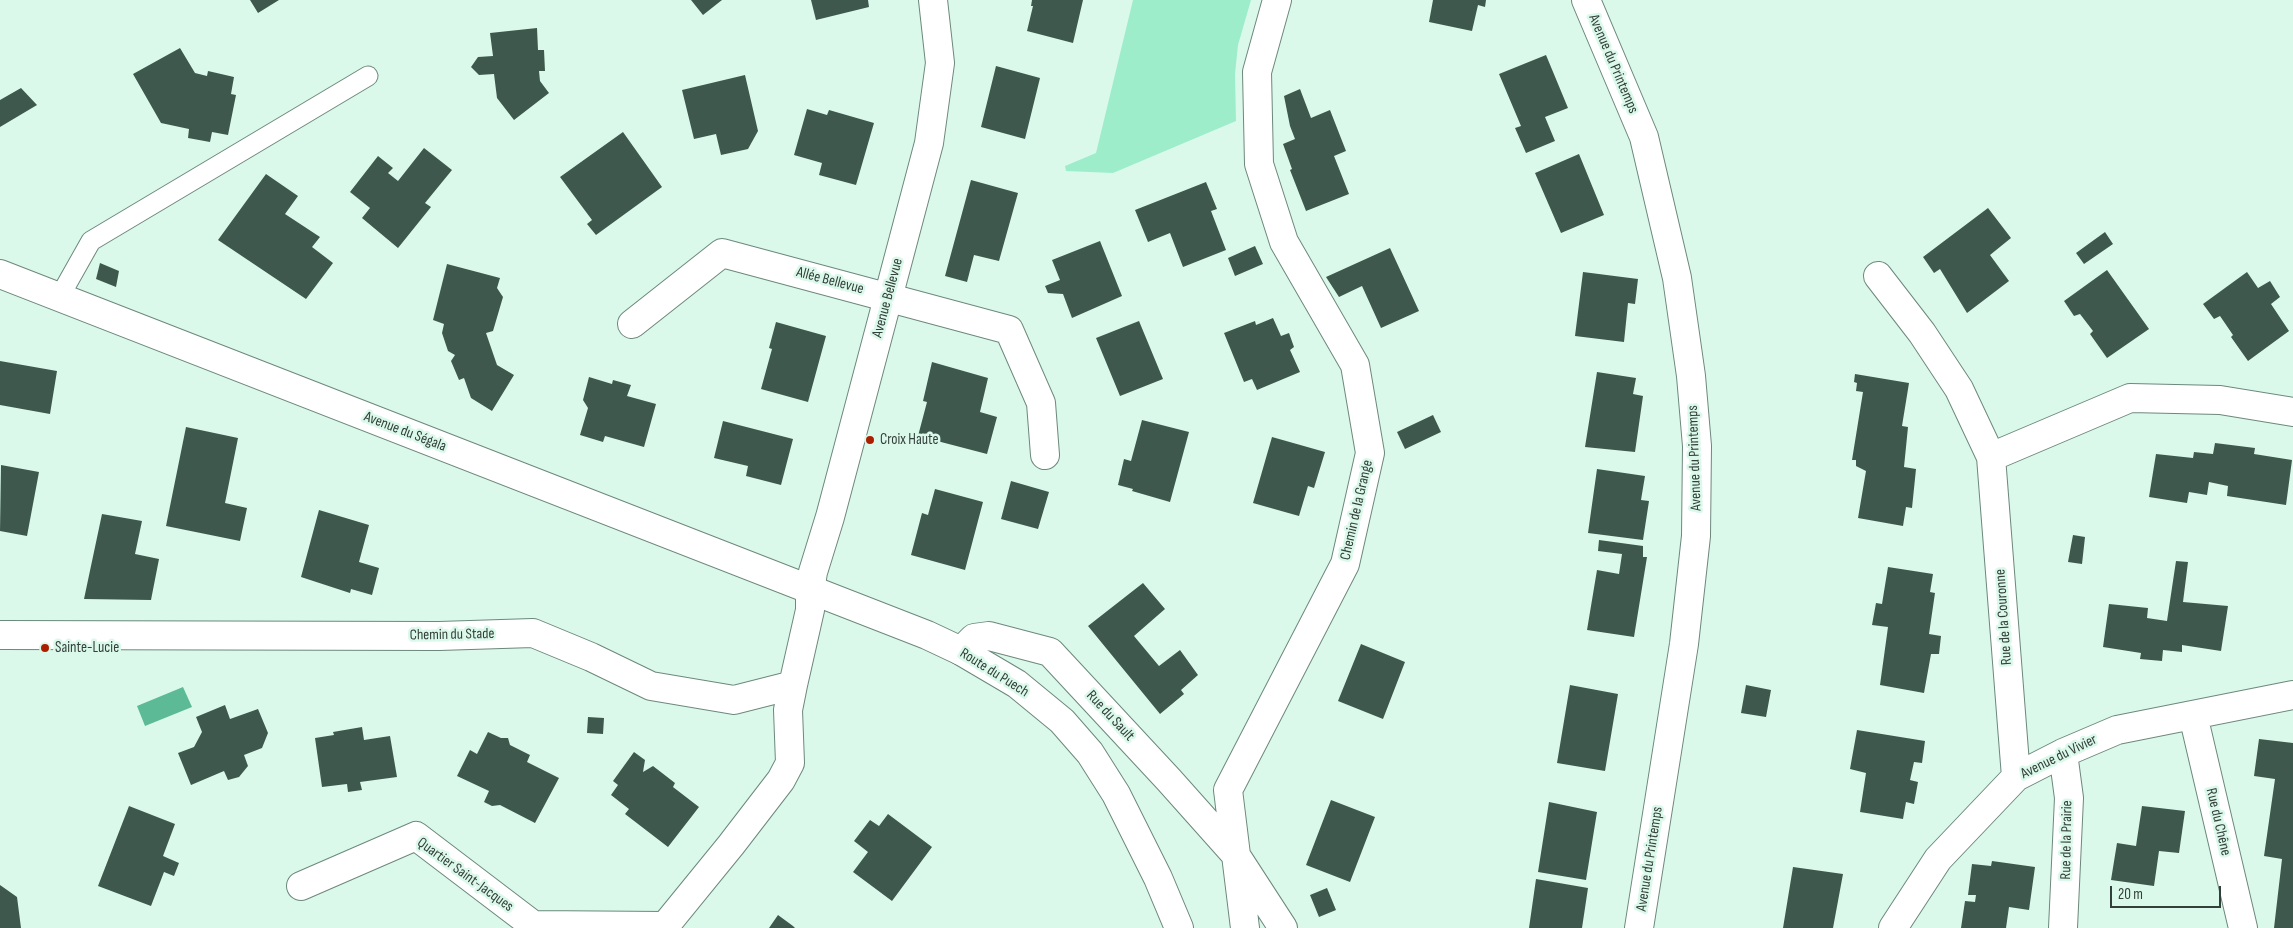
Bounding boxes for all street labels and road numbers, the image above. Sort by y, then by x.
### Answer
street label: Avenue du Printemps [1584,12,1642,116]
street label: Avenue Bellevue [869,256,907,340]
street label: Allée Bellevue [794,263,866,299]
street label: Avenue du Printemps [1684,405,1706,511]
street label: Avenue du Ségala [361,408,449,456]
street label: Chemin de la Grange [1337,458,1377,562]
street label: Rue de la Couronne [1992,568,2016,666]
street label: Chemin du Stade [409,625,495,645]
street label: Route du Puech [956,645,1032,701]
street label: Rue du Sault [1082,687,1138,745]
street label: Avenue du Vivier [2018,731,2100,783]
street label: Rue du Chêne [2202,787,2234,857]
street label: Rue de la Prairie [2057,800,2077,880]
street label: Avenue du Printemps [1633,805,1667,913]
street label: Quartier Saint-Jacques [413,834,517,916]

